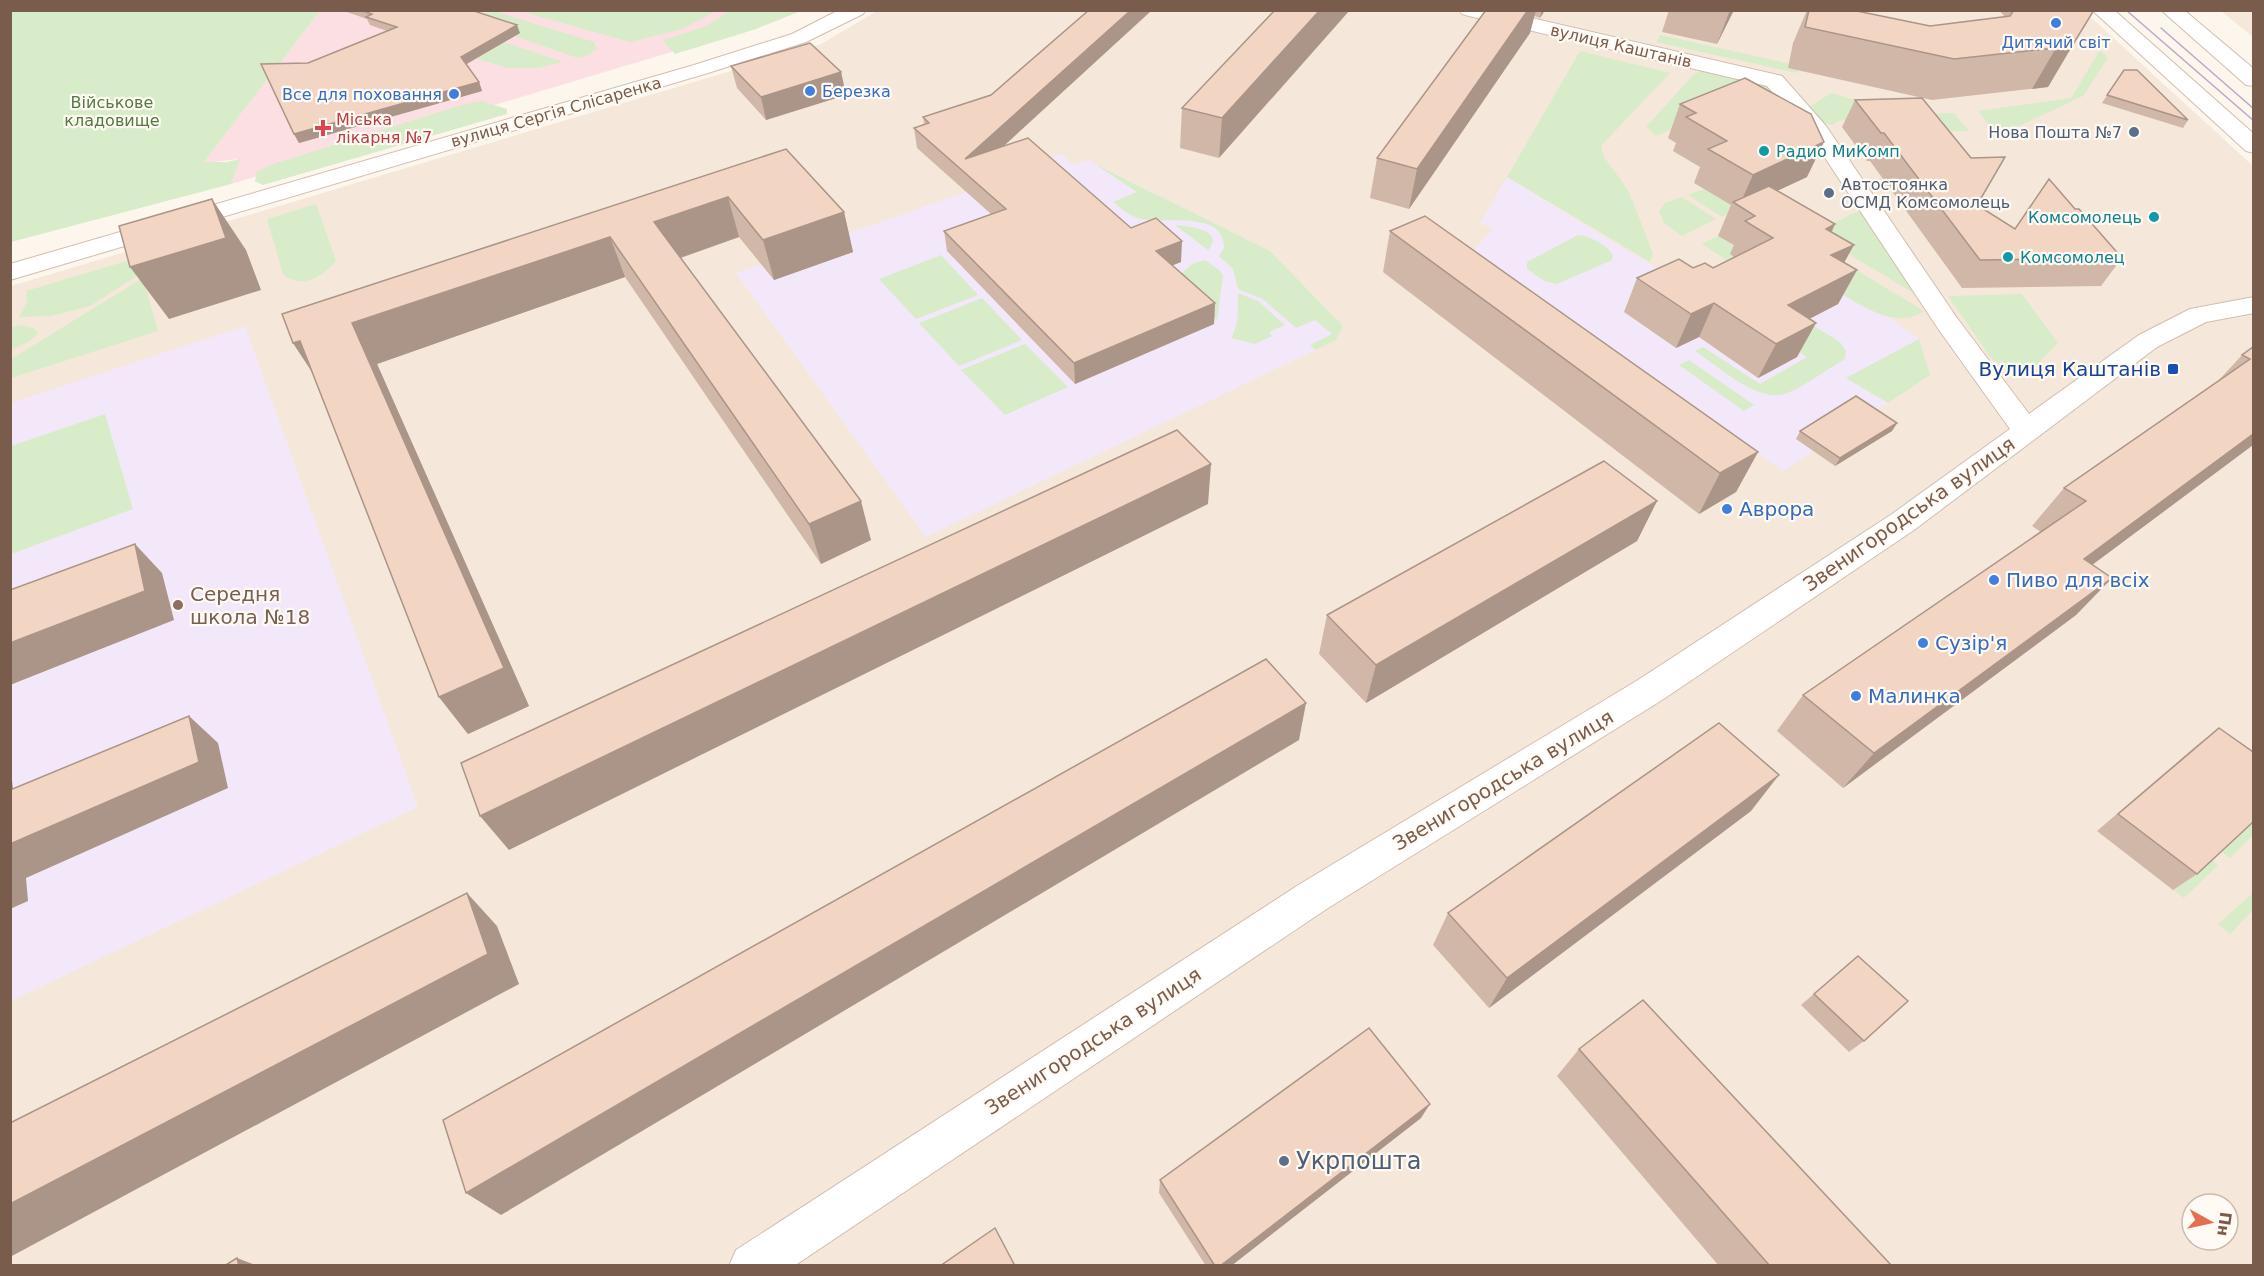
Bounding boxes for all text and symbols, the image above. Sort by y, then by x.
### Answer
marker: Дитячий світ [2049,16,2063,30]
street label: вулиця Каштанів [1549,21,1693,71]
place label: Дитячий світ [2001,33,2111,52]
street label: вулиця Сергія Слісаренка [448,73,664,151]
place label: Березка [822,82,891,101]
marker: Березка [803,84,817,98]
place label: Все для поховання [282,85,442,104]
marker: Все для поховання [447,87,461,101]
park label: Військове кладовище [64,93,160,130]
place label: Міська лікарня №7 [336,110,432,147]
marker: Міська лікарня №7 [314,119,332,137]
place label: Нова Пошта №7 [1988,123,2122,142]
marker: Нова Пошта №7 [2127,125,2141,139]
place label: Радио МиКомп [1776,142,1900,161]
marker: Радио МиКомп [1757,144,1771,158]
place label: Автостоянка ОСМД Комсомолець [1841,175,2010,212]
marker: Автостоянка ОСМД Комсомолець [1822,186,1836,200]
place label: Комсомолець [2028,208,2142,227]
marker: Комсомолець [2147,210,2161,224]
place label: Комсомолец [2020,248,2125,267]
marker: Комсомолец [2001,250,2015,264]
place label: Вулиця Каштанів [1979,357,2161,381]
marker: Вулиця Каштанів [2166,362,2180,376]
street label: Звенигородська вулиця [1798,432,2020,596]
place label: Аврора [1739,497,1814,521]
marker: Аврора [1720,502,1734,516]
place label: Пиво для всіх [2006,568,2150,592]
marker: Пиво для всіх [1987,573,2001,587]
place label: Середня школа №18 [190,582,310,629]
marker: Середня школа №18 [171,598,185,612]
place label: Сузір'я [1935,631,2007,655]
marker: Сузір'я [1916,636,1930,650]
place label: Малинка [1868,684,1961,708]
marker: Малинка [1849,689,1863,703]
street label: Звенигородська вулиця [1388,705,1618,855]
street label: Звенигородська вулиця [980,962,1206,1120]
place label: Укрпошта [1296,1147,1421,1175]
marker: Укрпошта [1277,1154,1291,1168]
north arrow [2180,1192,2240,1252]
text: Пн [2213,1211,2235,1237]

